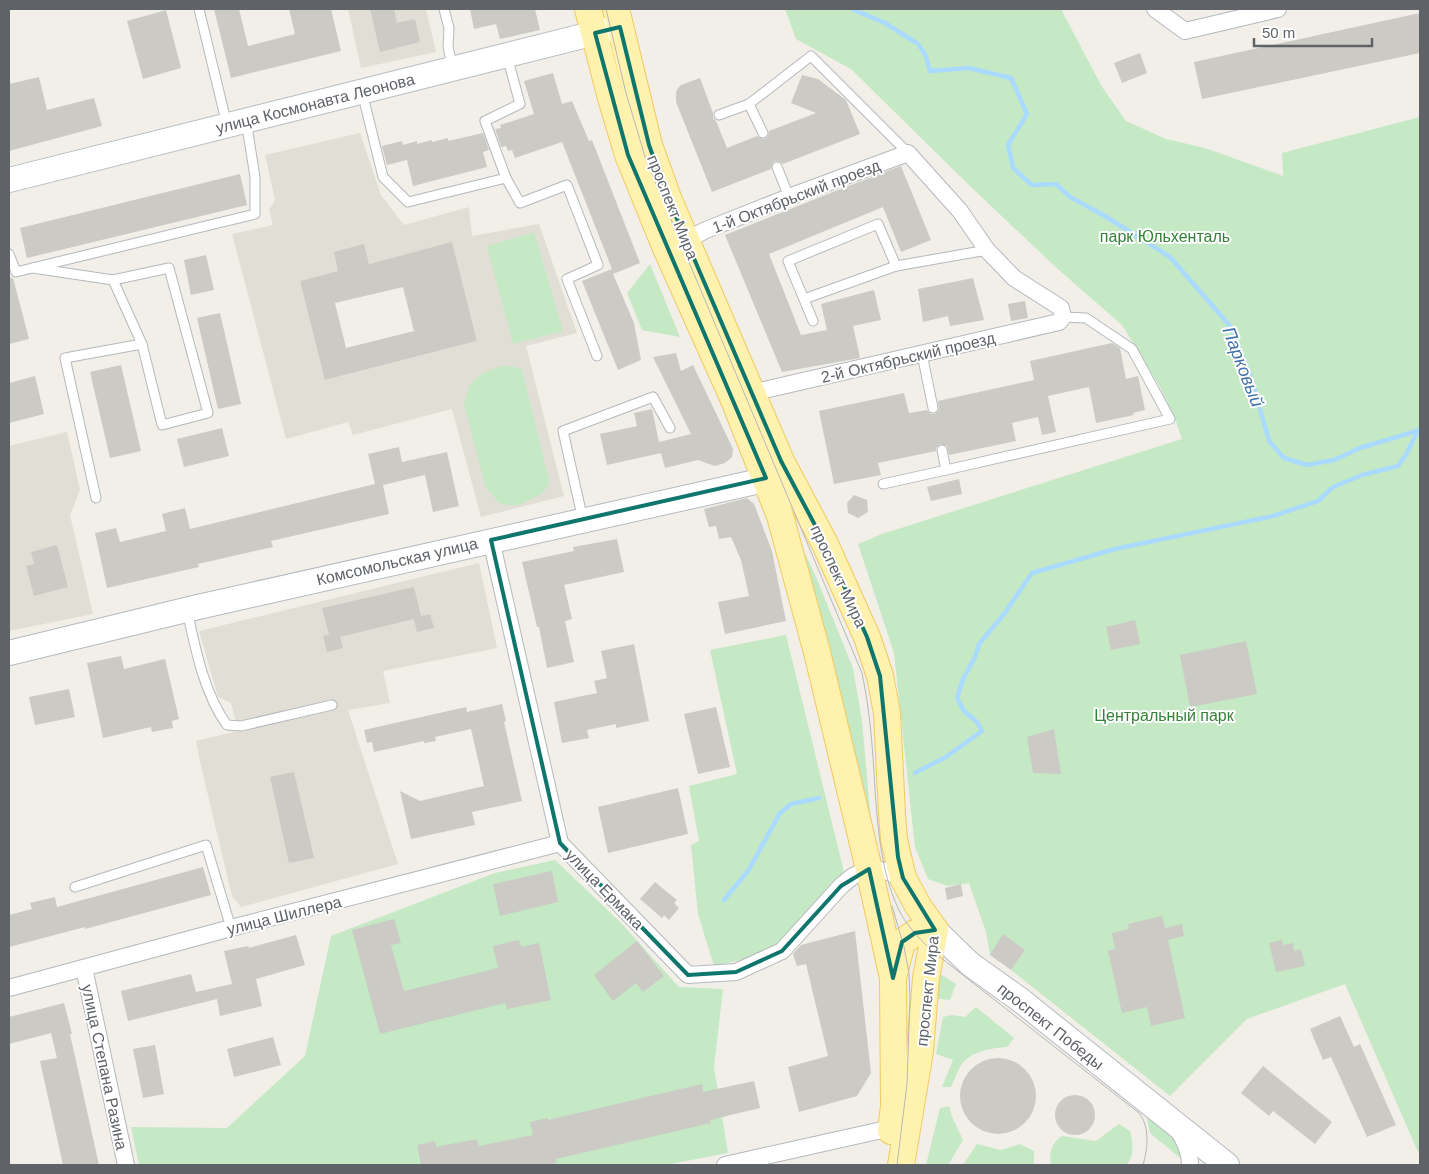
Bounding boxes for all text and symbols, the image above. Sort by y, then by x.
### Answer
scale bar [1254,15,1372,47]
text: 50 m [1262,24,1295,41]
street label: улица Космонавта Леонова [214,71,416,136]
street label: проспект Мира [644,153,701,262]
street label: 1-й Октябрьский проезд [710,156,883,236]
park label: парк Юльхенталь [1100,228,1230,245]
water label: Парковый [1219,324,1267,410]
street label: 2-й Октябрьский проезд [819,329,998,386]
street label: проспект Мира [807,522,870,630]
street label: Комсомольская улица [315,535,479,588]
park label: Центральный парк [1094,707,1235,724]
street label: улица Ермака [562,846,647,933]
street label: улица Шиллера [225,893,343,938]
street label: проспект Мира [913,935,942,1047]
street label: проспект Победы [994,980,1107,1073]
street label: улица Степана Разина [79,983,130,1151]

